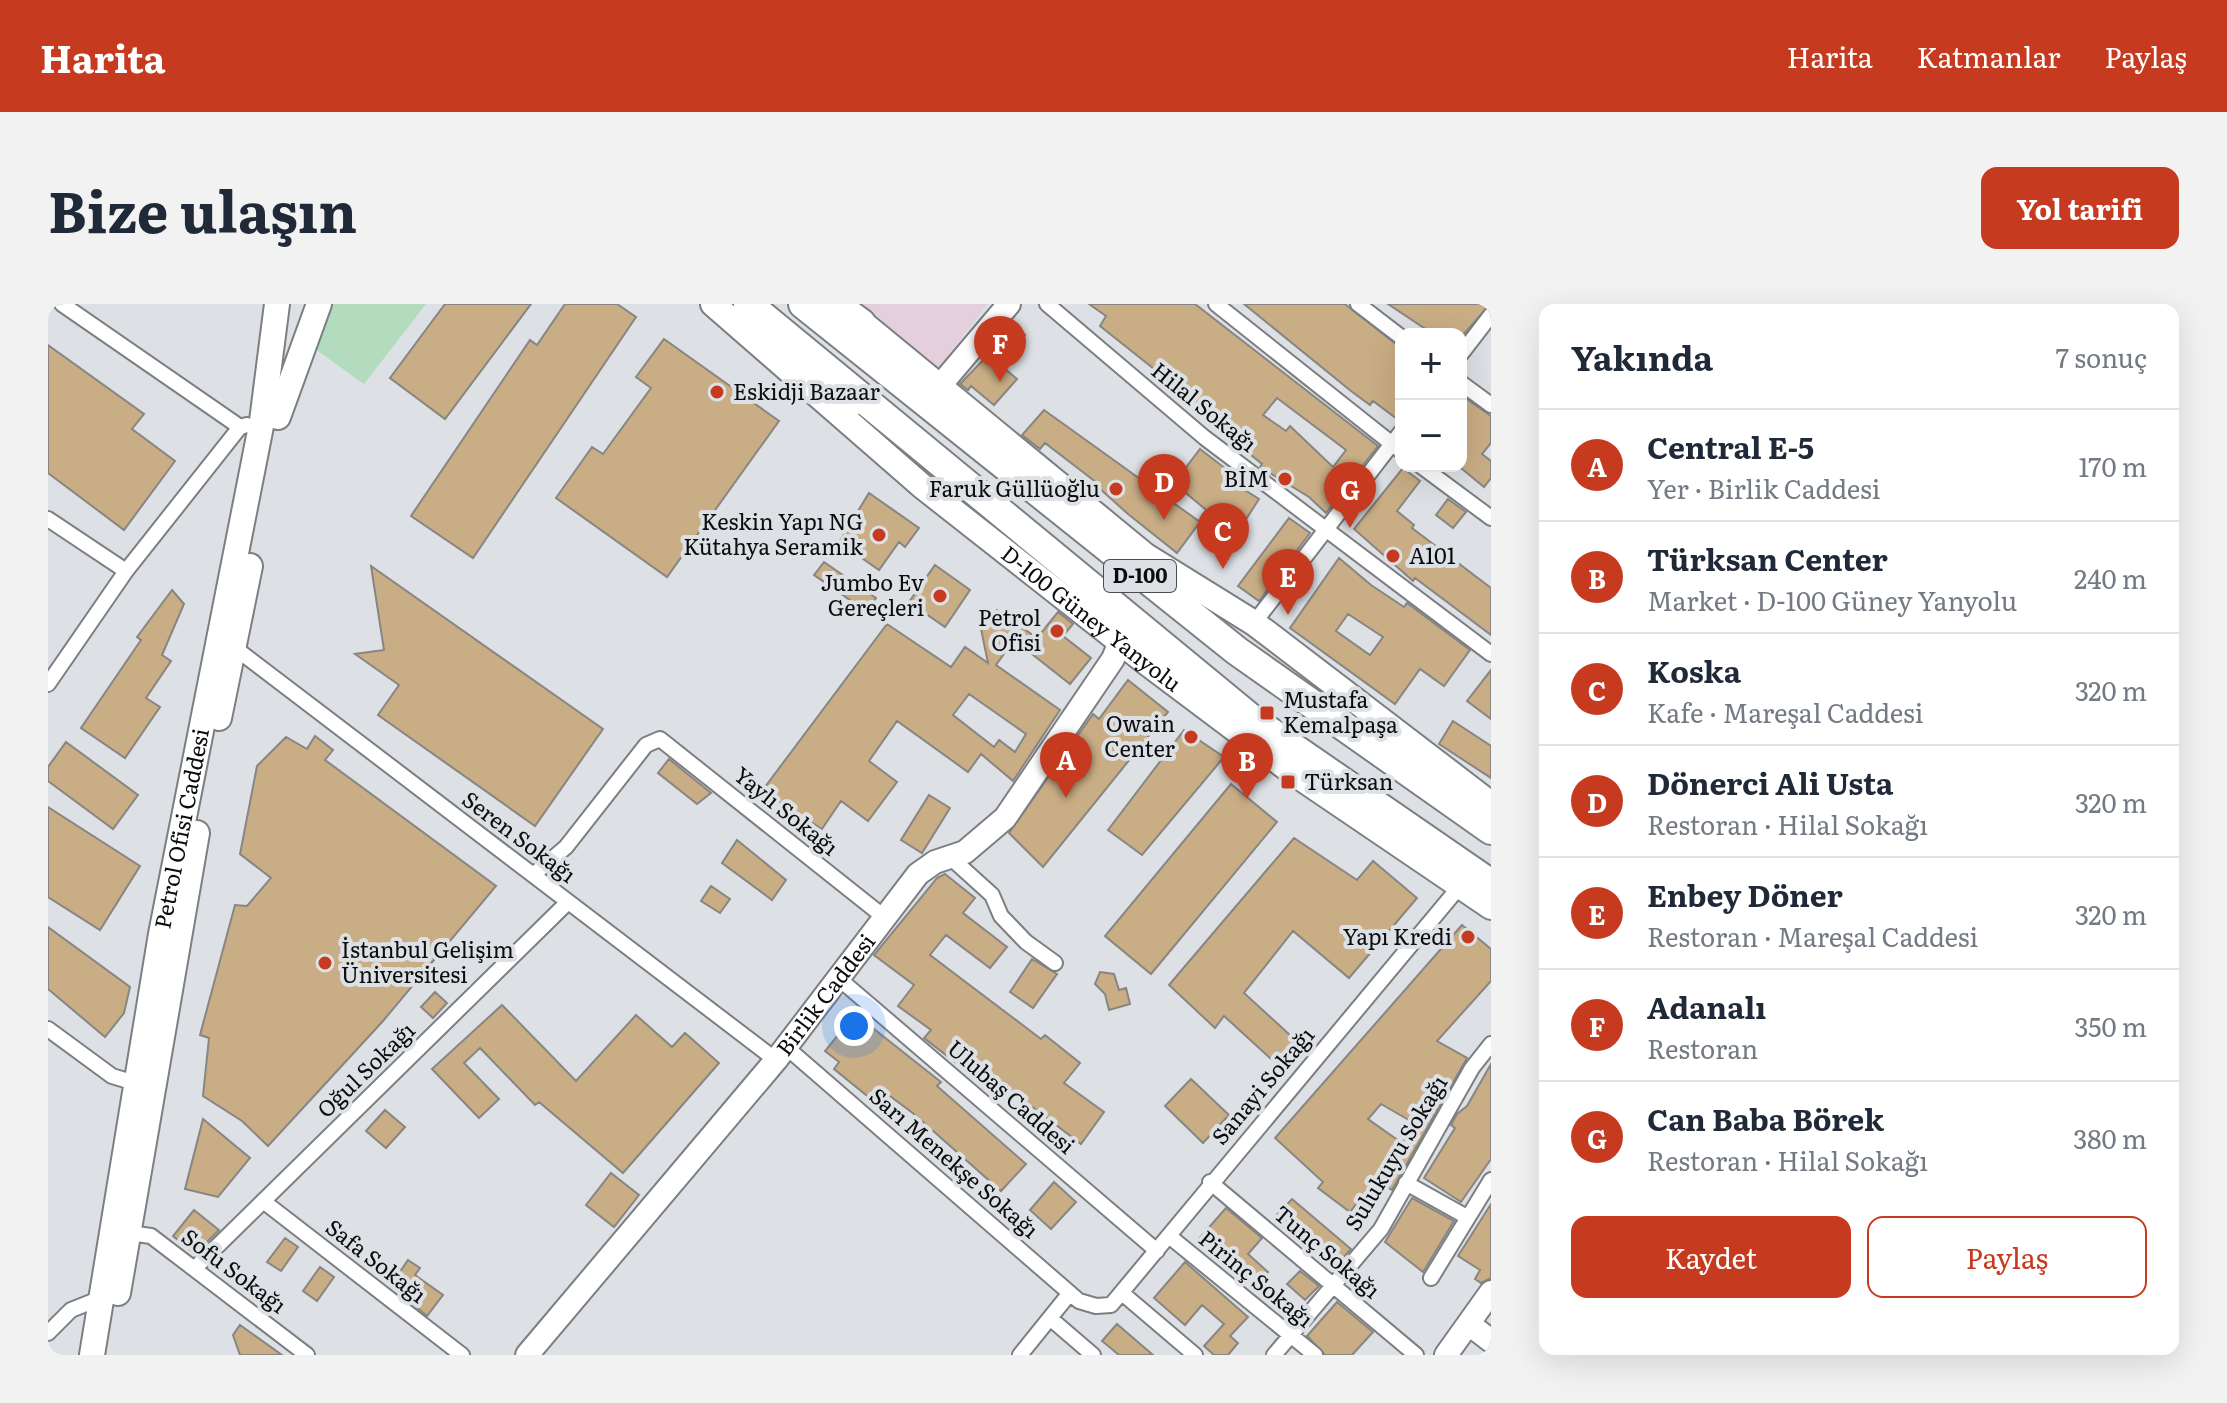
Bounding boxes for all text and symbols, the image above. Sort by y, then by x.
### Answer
text: Harita [40,28,165,85]
text: Harita [1787,35,1873,77]
text: Katmanlar [1917,35,2060,77]
text: Paylaş [2104,35,2187,77]
text: Bize ulaşın [48,167,357,250]
button: Yol tarifi [1981,167,2179,249]
pin: F [974,316,1026,382]
map controls [1395,328,1467,472]
button: + [1395,328,1467,400]
text: Yakında [1571,331,1713,381]
text: 7 sonuç [2056,337,2147,376]
street label: Hilal Sokağı [1145,353,1265,459]
place label: Eskidji Bazaar [733,374,881,407]
marker: Eskidji Bazaar [708,383,726,401]
button: − [1395,400,1467,472]
text: Central E-5 [1647,424,1814,468]
text: A [1587,446,1607,485]
text: 170 m [2079,446,2147,485]
pin: D [1138,454,1190,520]
place label: BİM [1223,461,1269,494]
pin: G [1324,462,1376,528]
text: Yer · Birlik Caddesi [1647,468,1880,507]
marker: BİM [1276,470,1294,488]
place label: Faruk Güllüoğlu [929,471,1100,504]
marker: Faruk Güllüoğlu [1107,480,1125,498]
pin: C [1197,503,1249,569]
place label: Keskin Yapı NG Kütahya Seramik [683,504,864,562]
marker: Keskin Yapı NG Kütahya Seramik [870,526,888,544]
street label: D-100 Güney Yanyolu [995,536,1189,698]
text: Türksan Center [1647,536,1888,580]
place label: A101 [1409,538,1456,571]
marker: A101 [1384,547,1402,565]
pin: E [1262,549,1314,615]
text: B [1588,558,1606,597]
text: 240 m [2074,558,2147,597]
road number: D-100 [1104,560,1176,592]
place label: Jumbo Ev Gereçleri [821,565,924,623]
text: Market · D-100 Güney Yanyolu [1647,580,2017,619]
marker: Jumbo Ev Gereçleri [931,587,949,605]
place label: Petrol Ofisi [978,600,1041,658]
marker: Petrol Ofisi [1048,622,1066,640]
text: Koska [1647,648,1741,692]
text: C [1588,670,1606,709]
text: 320 m [2075,670,2147,709]
place label: Mustafa Kemalpaşa [1283,682,1398,740]
text: Kafe · Mareşal Caddesi [1647,692,1923,731]
marker: Mustafa Kemalpaşa [1258,704,1276,722]
place label: Owain Center [1104,706,1176,764]
street label: Petrol Ofisi Caddesi [144,725,216,931]
marker: Owain Center [1182,728,1200,746]
pin: A [1040,732,1092,798]
pin: B [1221,733,1273,799]
street label: Yaylı Sokağı [728,757,846,862]
text: Dönerci Ali Usta [1647,760,1893,804]
place label: Türksan [1304,764,1393,797]
marker: Türksan [1279,773,1297,791]
street label: Seren Sokağı [456,782,584,890]
text: D [1587,782,1607,821]
text: 320 m [2075,782,2147,821]
text: Restoran · Hilal Sokağı [1647,804,1928,843]
text: Enbey Döner [1647,872,1843,916]
text: E [1588,894,1606,933]
text: 320 m [2075,894,2147,933]
text: Restoran · Mareşal Caddesi [1647,916,1978,955]
place label: Yapı Kredi [1343,919,1452,952]
street label: Birlik Caddesi [767,926,882,1062]
marker: Yapı Kredi [1459,928,1477,946]
place label: İstanbul Gelişim Üniversitesi [341,932,514,990]
marker: İstanbul Gelişim Üniversitesi [316,954,334,972]
text: Adanalı [1647,984,1766,1028]
your location [834,1006,874,1046]
text: F [1589,1006,1605,1045]
text: 350 m [2074,1006,2147,1045]
street label: Oğul Sokağı [308,1014,421,1124]
street label: Sanayi Sokağı [1203,1019,1321,1151]
text: Restoran [1647,1028,1758,1067]
street label: Ulubaş Caddesi [941,1031,1083,1161]
street label: Sulukuyu Sokağı [1335,1068,1454,1236]
street label: Sarı Menekşe Sokağı [863,1079,1047,1245]
text: Can Baba Börek [1647,1096,1884,1140]
text: G [1587,1118,1607,1157]
text: 380 m [2073,1118,2147,1157]
text: Restoran · Hilal Sokağı [1647,1140,1928,1179]
street label: Tunç Sokağı [1268,1196,1388,1305]
street label: Safa Sokağı [320,1210,434,1310]
button: Kaydet [1571,1216,1851,1298]
button: Paylaş [1867,1216,2147,1298]
street label: Sofu Sokağı [176,1219,294,1320]
street label: Pirinç Sokağı [1193,1221,1321,1334]

